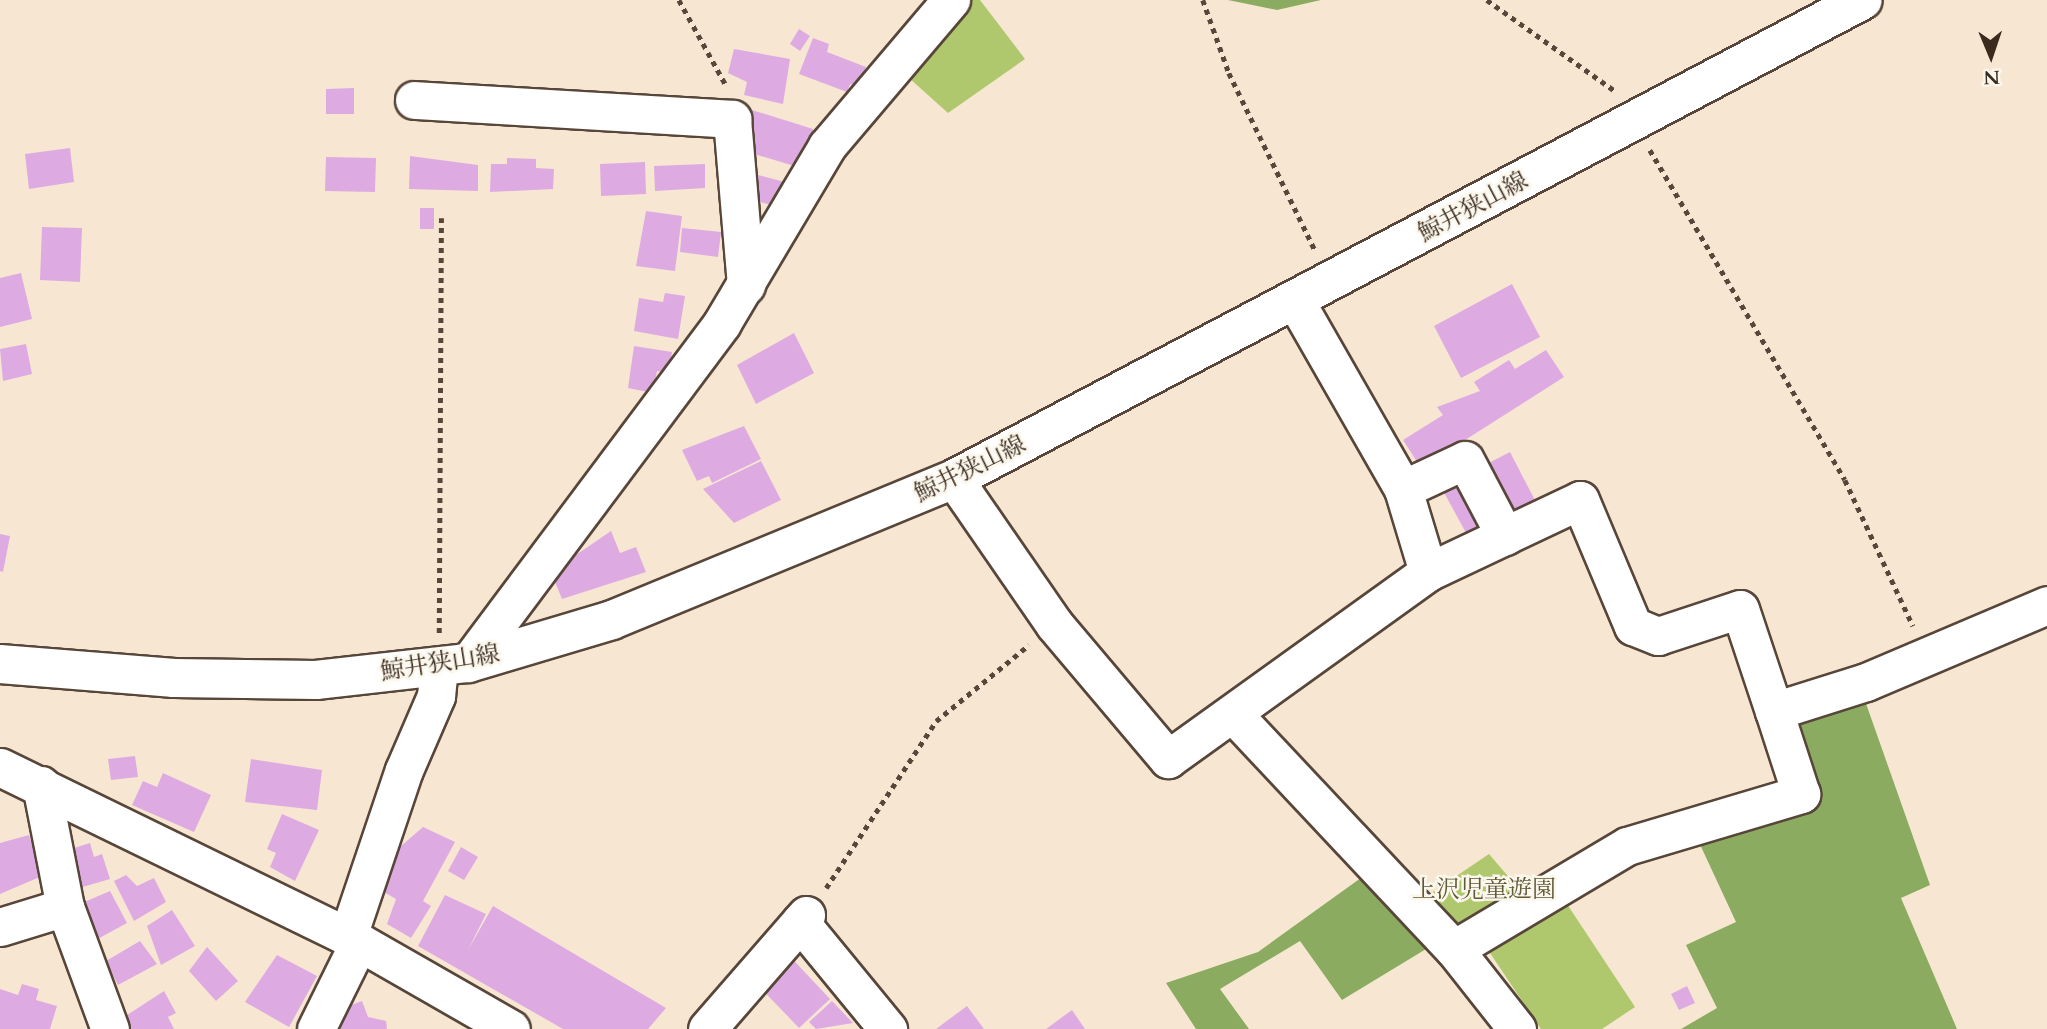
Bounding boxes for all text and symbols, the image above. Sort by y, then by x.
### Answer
north arrow [1956,21,2026,91]
text: N [1983,64,2000,90]
street label: 鯨井狭山線 [1413,166,1533,248]
street label: 鯨井狭山線 [910,430,1030,508]
street label: 鯨井狭山線 [378,639,502,687]
park label: 上沢児童遊園 [1412,876,1556,904]

